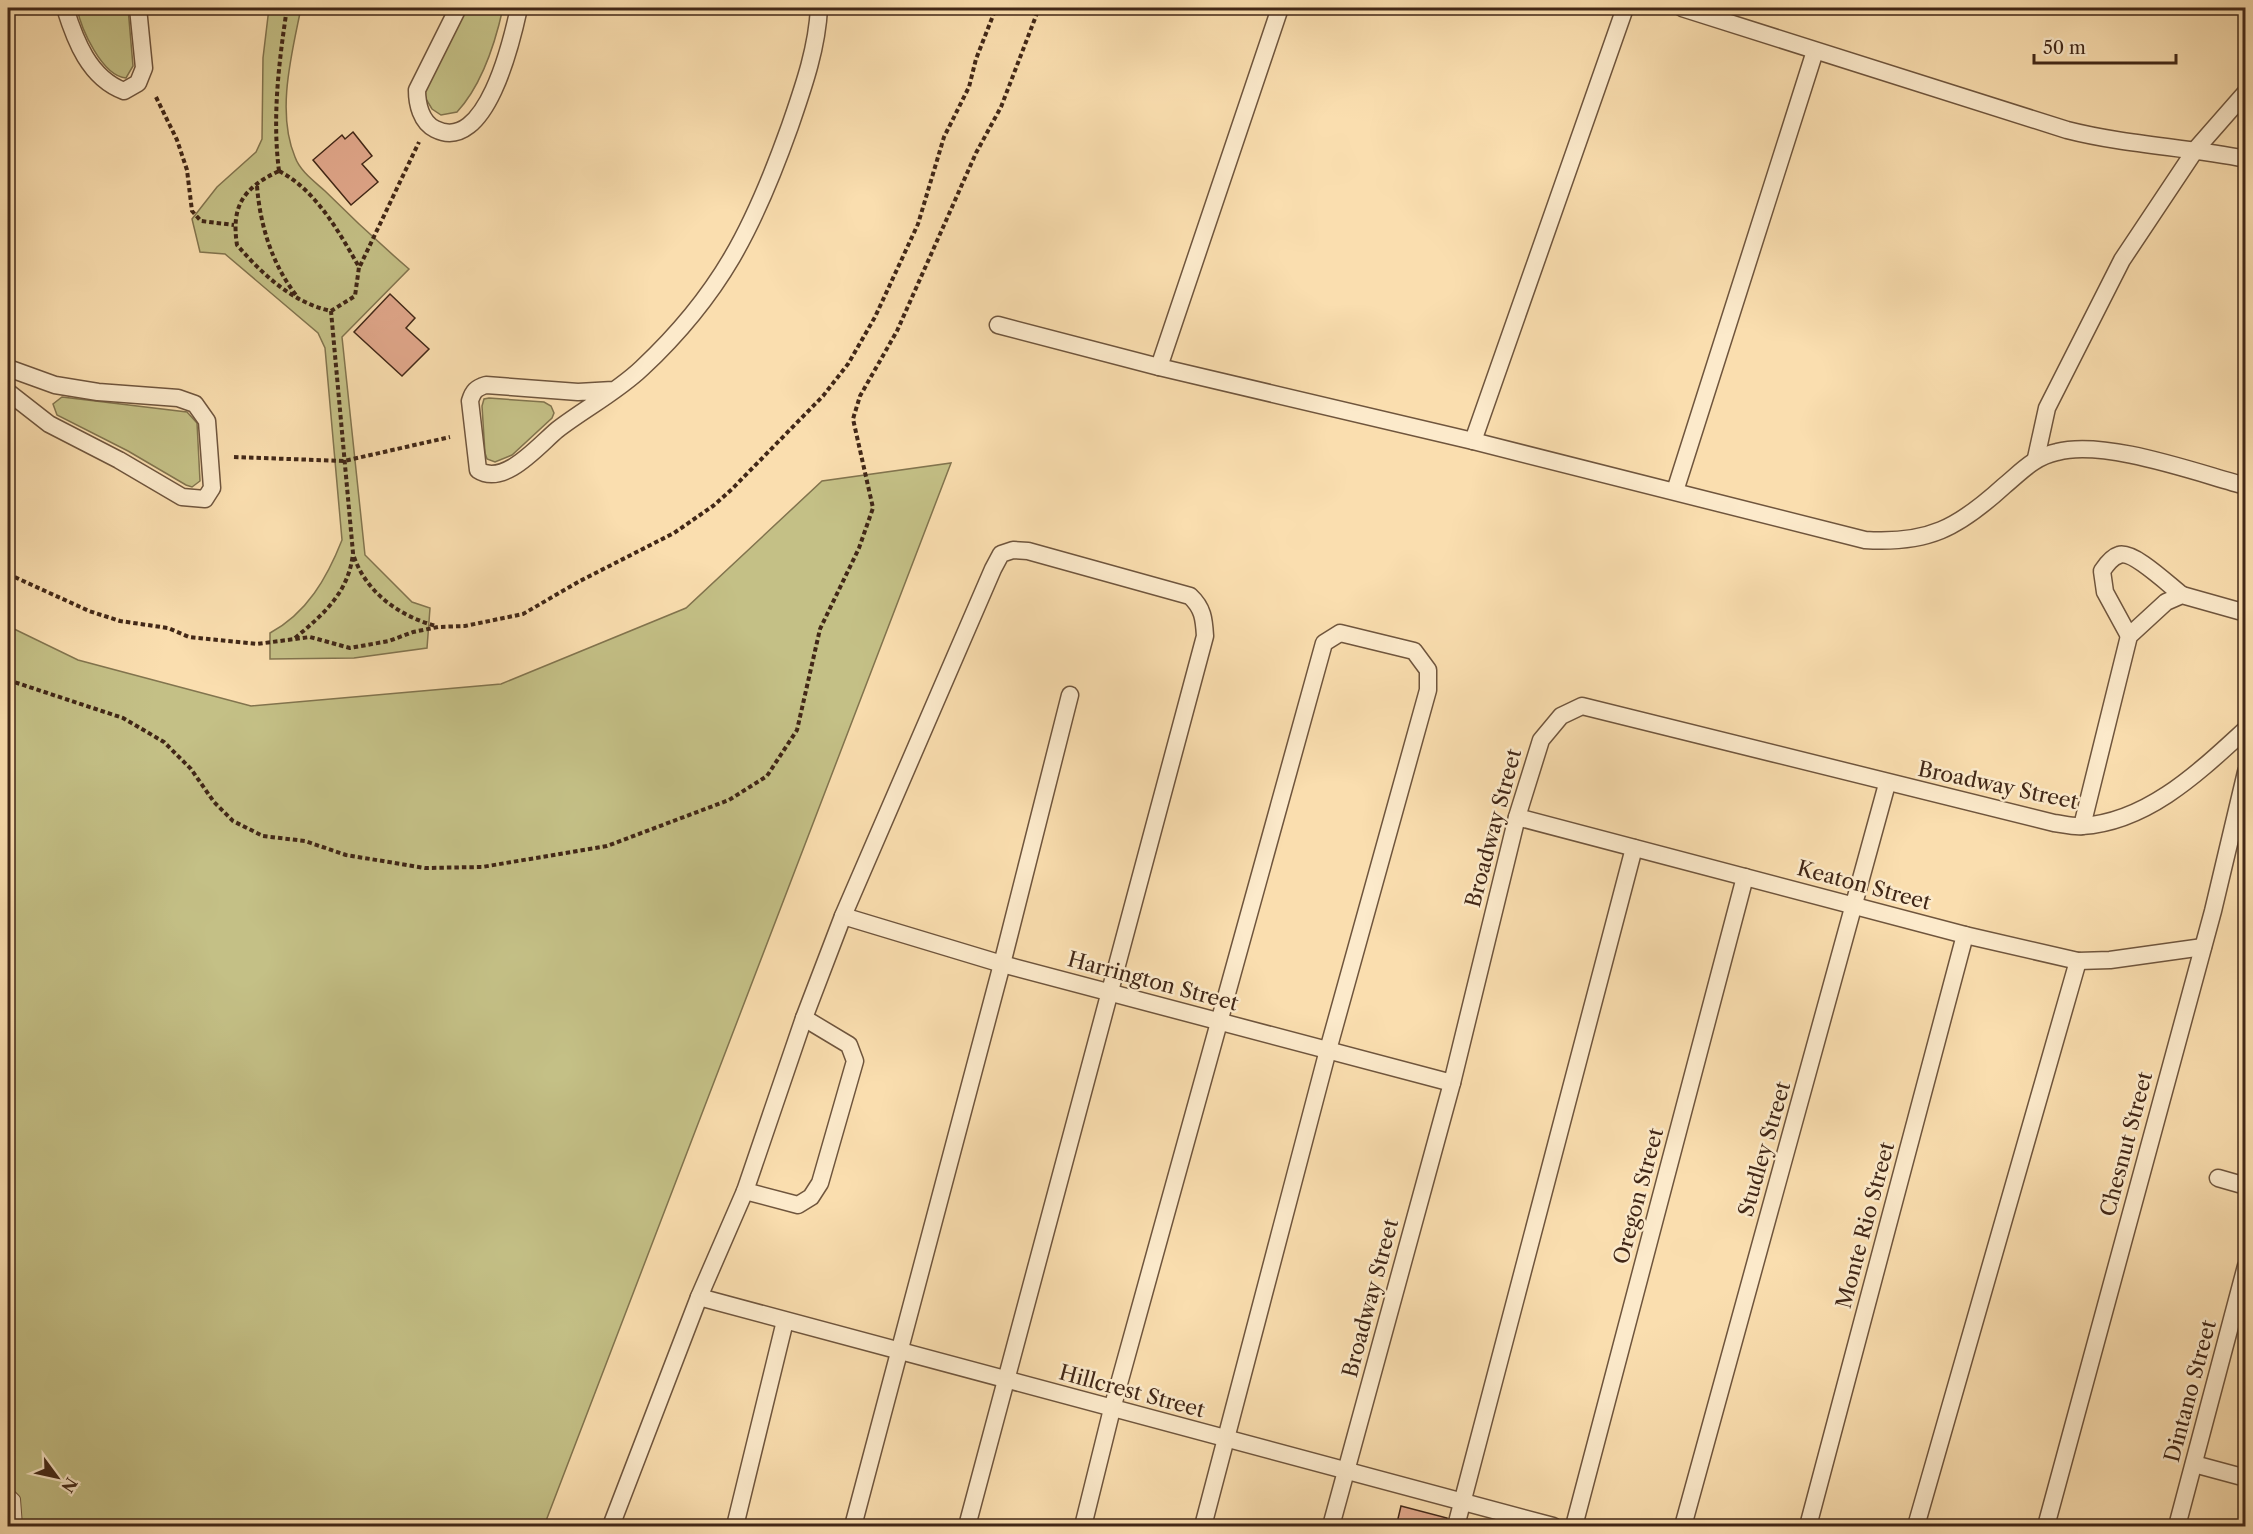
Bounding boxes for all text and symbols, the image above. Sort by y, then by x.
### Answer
scale bar [2034,27,2176,65]
text: 50 m [2043,37,2086,59]
street label: Broadway Street [1460,745,1526,910]
street label: Broadway Street [1916,756,2081,814]
street label: Keaton Street [1795,855,1934,915]
street label: Harrington Street [1065,946,1242,1016]
street label: Chesnut Street [2095,1068,2157,1219]
street label: Studley Street [1733,1078,1795,1219]
street label: Oregon Street [1608,1125,1668,1267]
street label: Monte Rio Street [1831,1139,1899,1311]
street label: Broadway Street [1337,1215,1403,1380]
street label: Dintano Street [2159,1317,2221,1465]
street label: Hillcrest Street [1056,1360,1208,1423]
north arrow [27,1447,87,1507]
text: N [57,1474,82,1497]

